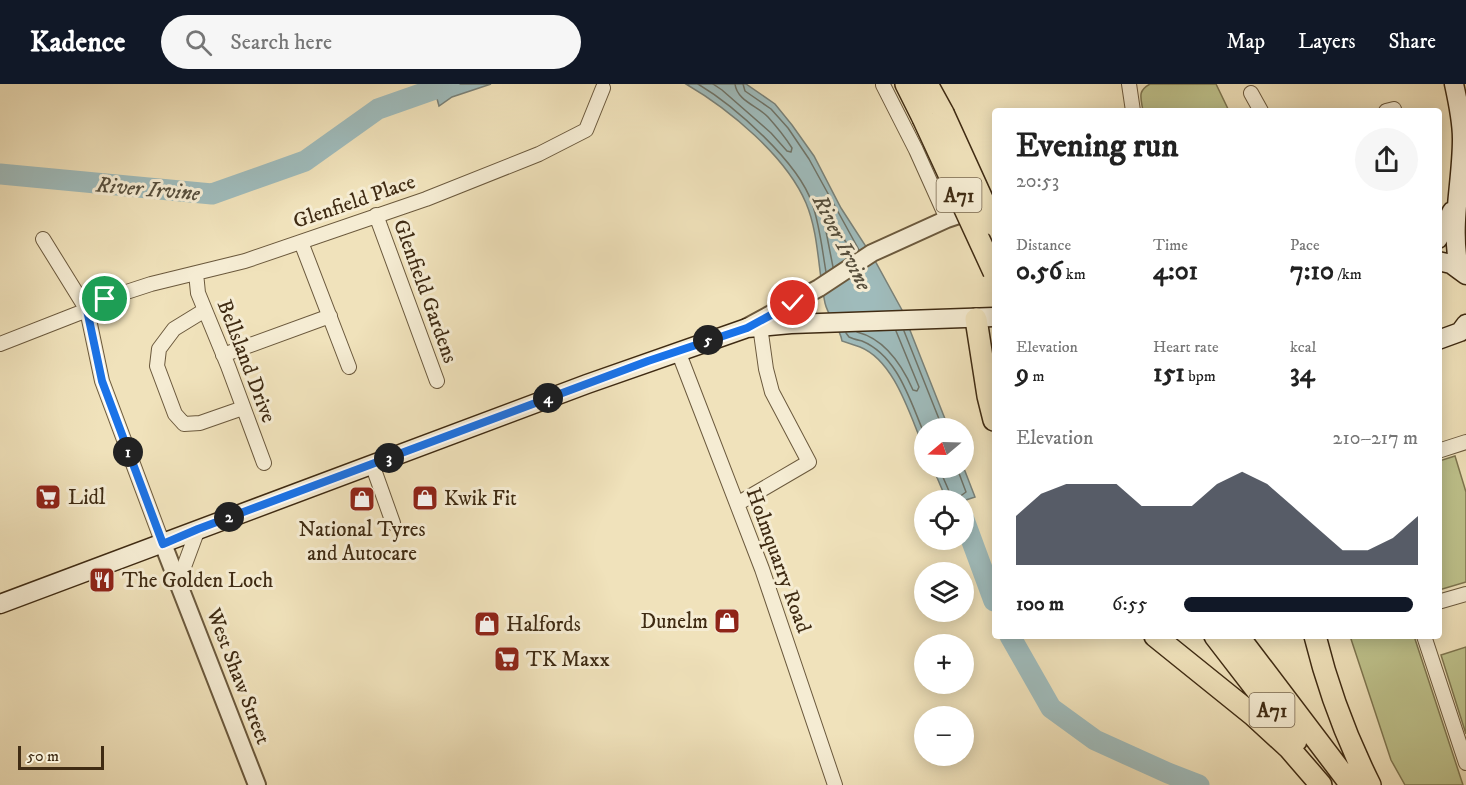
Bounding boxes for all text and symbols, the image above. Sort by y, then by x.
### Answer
search box [161,15,581,69]
text: Kadence [30,25,125,60]
icon: search [182,26,215,59]
text: Search here [230,29,332,56]
text: Map [1226,29,1265,55]
text: Layers [1298,29,1356,55]
text: Share [1389,29,1436,55]
text: Evening run [1016,126,1178,167]
button: share [1355,128,1418,191]
street label: Glenfield Place [290,169,419,235]
text: 20:53 [1016,169,1059,194]
water label: River Irvine [94,171,201,208]
road number: A71 [936,178,982,212]
water label: River Irvine [806,189,878,296]
street label: Glenfield Gardens [387,216,463,367]
text: Distance [1016,235,1071,255]
text: Time [1153,235,1188,255]
text: Pace [1290,235,1320,255]
text: 0.56 [1016,255,1062,288]
text: 4:01 [1153,255,1198,288]
text: 7:10 [1290,255,1334,288]
text: km [1062,264,1086,284]
text: /km [1334,264,1362,284]
pin [79,273,130,324]
pin [767,277,818,328]
icon: arrive [88,282,121,315]
icon: check [776,286,809,319]
street label: Bellsland Drive [211,296,282,427]
pin: 5 [693,325,723,355]
text: 5 [704,330,712,350]
text: Elevation [1016,337,1078,357]
text: Heart rate [1153,337,1219,357]
text: kcal [1290,337,1316,357]
text: 9 [1016,357,1029,390]
text: 151 [1153,357,1185,390]
text: 34 [1290,357,1315,390]
text: m [1029,366,1044,386]
text: bpm [1185,366,1216,386]
pin: 4 [533,383,563,413]
text: 4 [543,388,553,408]
north arrow [914,418,974,478]
map controls [914,418,974,766]
text: Elevation [1016,426,1093,451]
text: 210–217 m [1333,426,1418,451]
pin: 1 [113,437,143,467]
text: 1 [125,442,131,462]
pin: 3 [374,443,404,473]
text: 3 [386,448,392,468]
supermarket icon: Lidl [33,482,63,512]
shop icon: Kwik Fit [410,483,440,513]
shop icon: National Tyres and Autocare [347,484,377,514]
street label: Holmquarry Road [740,484,817,637]
place label: Lidl [68,485,106,511]
place label: Kwik Fit [444,486,517,512]
button: locate [914,490,974,550]
pin: 2 [214,502,244,532]
text: 2 [225,507,233,527]
place label: National Tyres and Autocare [298,517,426,567]
button: layers [914,562,974,622]
restaurant icon: The Golden Loch [87,565,117,595]
place label: The Golden Loch [122,568,273,594]
text: 100 m [1016,592,1064,617]
text: 6:55 [1112,592,1148,617]
street label: West Shaw Street [200,604,276,748]
shop icon: Dunelm [712,606,742,636]
shop icon: Halfords [472,609,502,639]
place label: Dunelm [641,609,708,635]
place label: Halfords [506,612,581,638]
button: + [914,634,974,694]
supermarket icon: TK Maxx [492,644,522,674]
place label: TK Maxx [526,647,610,673]
road number: A71 [1250,693,1294,727]
button: − [914,706,974,766]
scale bar [18,743,104,770]
text: 50 m [27,746,59,766]

